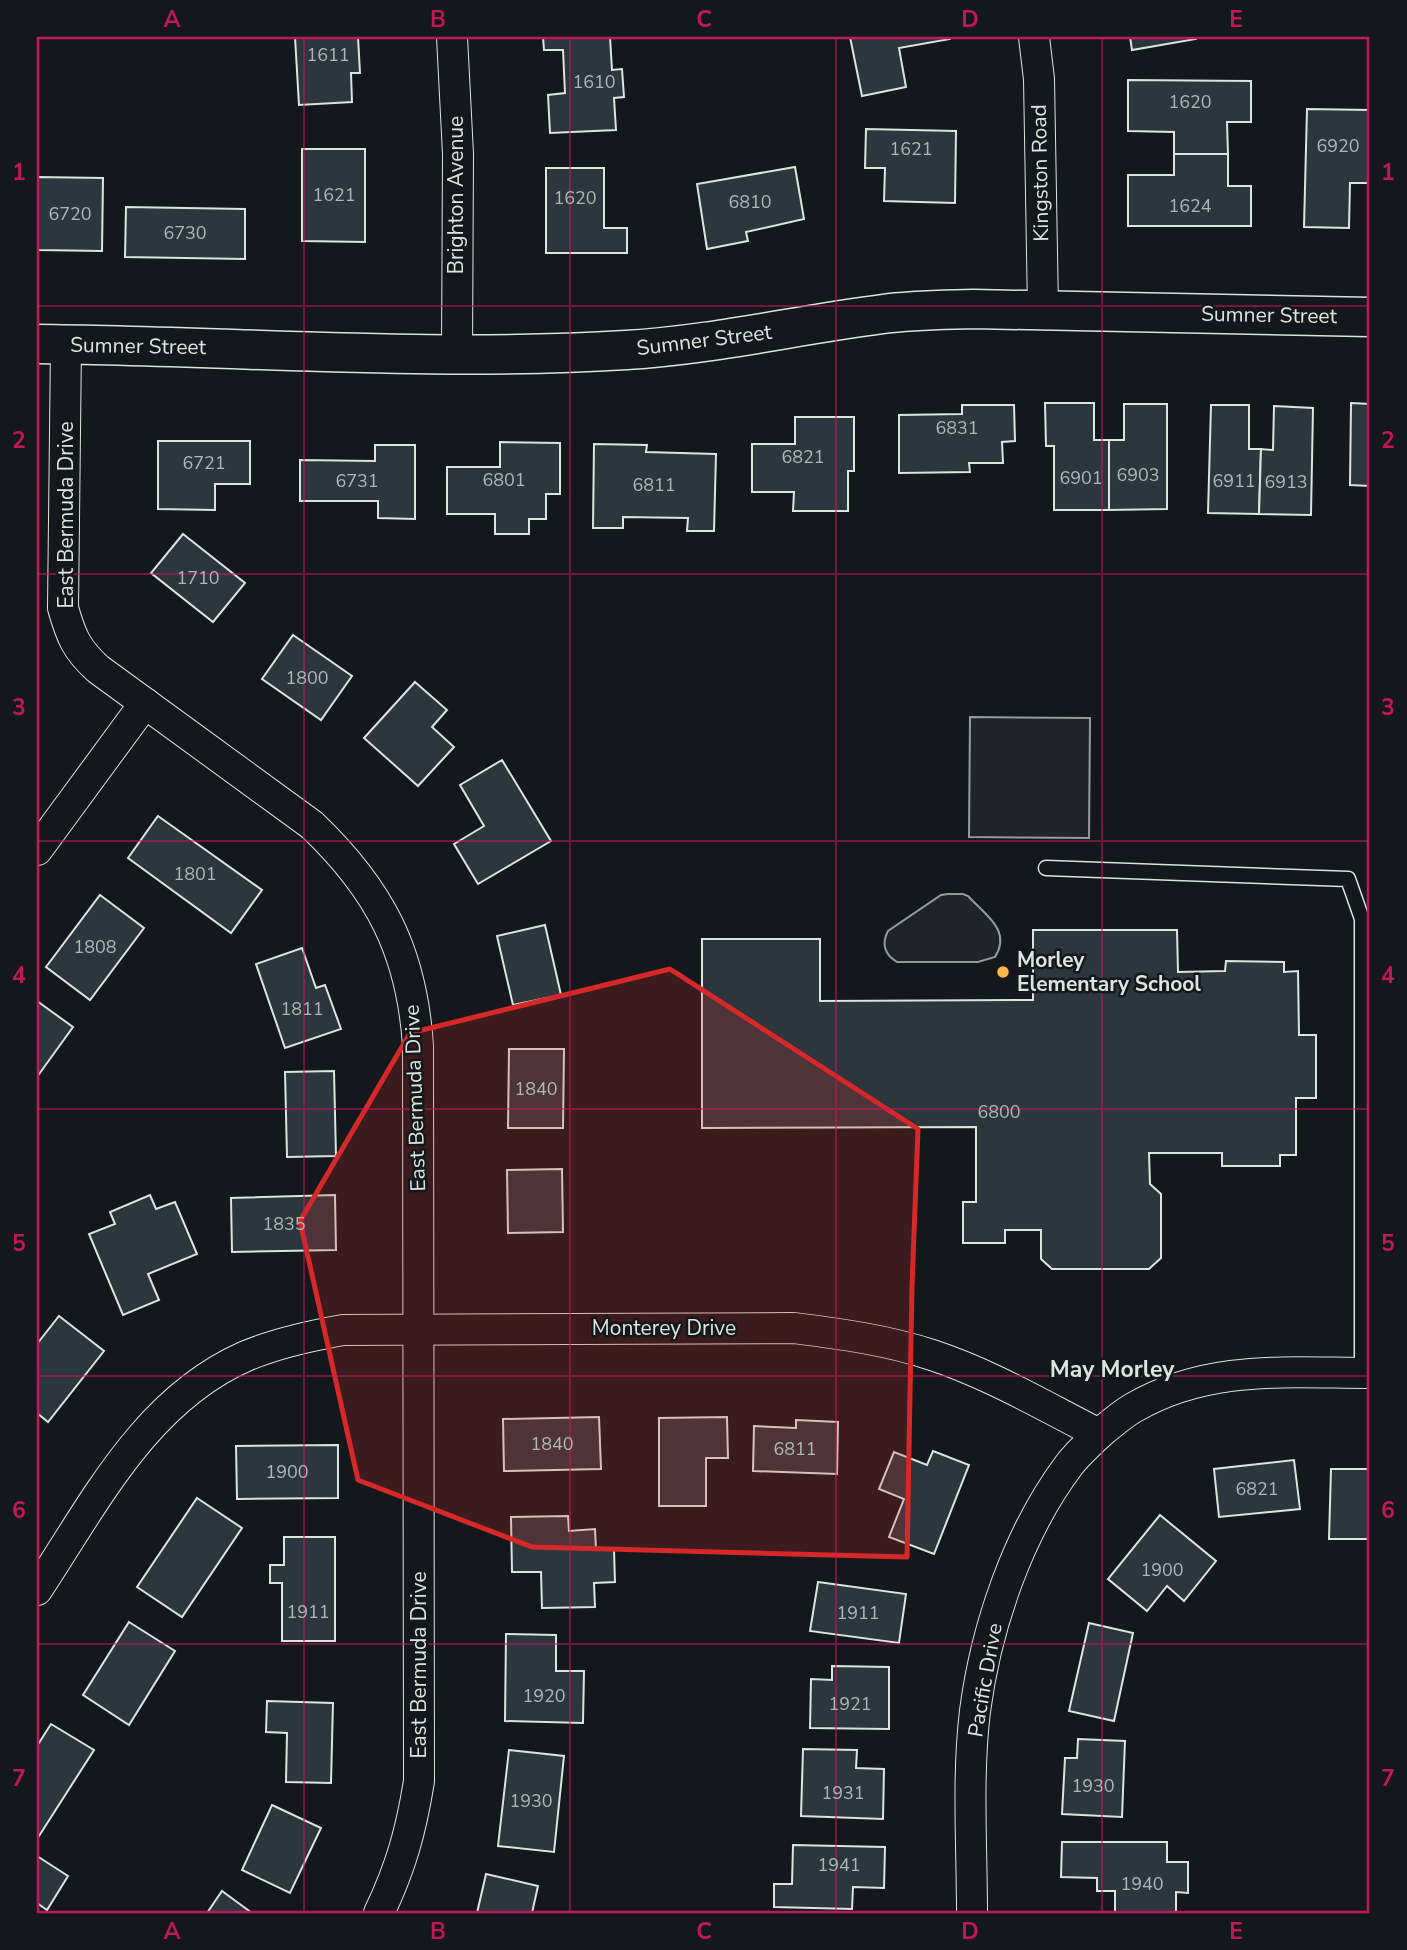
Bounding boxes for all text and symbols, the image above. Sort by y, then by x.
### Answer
text: A [163,4,181,35]
text: B [430,4,446,35]
text: C [696,4,712,35]
text: D [961,4,979,35]
text: E [1229,4,1243,35]
house number: 1611 [306,43,350,67]
house number: 1610 [572,70,616,94]
house number: 1620 [1168,90,1212,114]
street label: Kingston Road [1025,104,1055,242]
street label: Brighton Avenue [442,116,470,274]
house number: 6920 [1316,134,1360,158]
house number: 1621 [889,137,933,161]
text: 1 [12,157,26,188]
text: 1 [1381,157,1395,188]
house number: 1621 [312,183,356,207]
house number: 1620 [553,186,597,210]
house number: 6810 [728,190,772,214]
house number: 1624 [1168,194,1212,218]
house number: 6720 [48,202,92,226]
house number: 6730 [163,221,207,245]
street label: Sumner Street [1201,300,1338,330]
street label: Sumner Street [635,318,774,362]
street label: Sumner Street [70,331,207,361]
house number: 6831 [935,416,979,440]
street label: East Bermuda Drive [52,421,80,609]
text: 2 [12,425,26,456]
text: 2 [1381,425,1395,456]
house number: 6821 [781,445,825,469]
house number: 6721 [182,451,226,475]
house number: 6903 [1116,463,1160,487]
house number: 6901 [1059,466,1103,490]
house number: 6801 [482,468,526,492]
house number: 6731 [335,469,379,493]
house number: 6911 [1212,469,1256,493]
house number: 6913 [1264,470,1308,494]
house number: 6811 [632,473,676,497]
house number: 1710 [176,566,220,590]
house number: 1800 [285,666,329,690]
text: 3 [12,692,26,723]
text: 3 [1381,692,1395,723]
house number: 1801 [173,862,217,886]
house number: 1808 [73,935,117,959]
place label: Morley Elementary School [1017,946,1201,998]
text: 4 [12,960,26,991]
text: 4 [1381,960,1395,991]
marker: Morley Elementary School [995,964,1011,980]
house number: 1811 [280,997,324,1021]
street label: East Bermuda Drive [398,1004,432,1192]
house number: 1840 [514,1077,558,1101]
house number: 6800 [977,1100,1021,1124]
house number: 1835 [262,1212,306,1236]
text: 5 [12,1228,26,1259]
text: 5 [1381,1228,1395,1259]
street label: Monterey Drive [592,1314,736,1342]
district label: May Morley [1050,1354,1175,1385]
house number: 1840 [530,1432,574,1456]
house number: 6811 [773,1437,817,1461]
house number: 1900 [265,1460,309,1484]
house number: 6821 [1235,1477,1279,1501]
text: 6 [12,1495,26,1526]
text: 6 [1381,1495,1395,1526]
house number: 1900 [1140,1558,1184,1582]
street label: East Bermuda Drive [405,1571,433,1759]
house number: 1911 [286,1600,330,1624]
house number: 1911 [836,1601,880,1625]
street label: Pacific Drive [961,1621,1009,1739]
house number: 1920 [522,1684,566,1708]
house number: 1921 [828,1692,872,1716]
text: 7 [12,1763,26,1794]
text: 7 [1381,1763,1395,1794]
house number: 1930 [1071,1774,1115,1798]
house number: 1931 [821,1781,865,1805]
house number: 1930 [509,1789,553,1813]
house number: 1941 [817,1853,861,1877]
house number: 1940 [1120,1872,1164,1896]
text: A [163,1916,181,1947]
text: B [430,1916,446,1947]
text: C [696,1916,712,1947]
text: D [961,1916,979,1947]
text: E [1229,1916,1243,1947]

